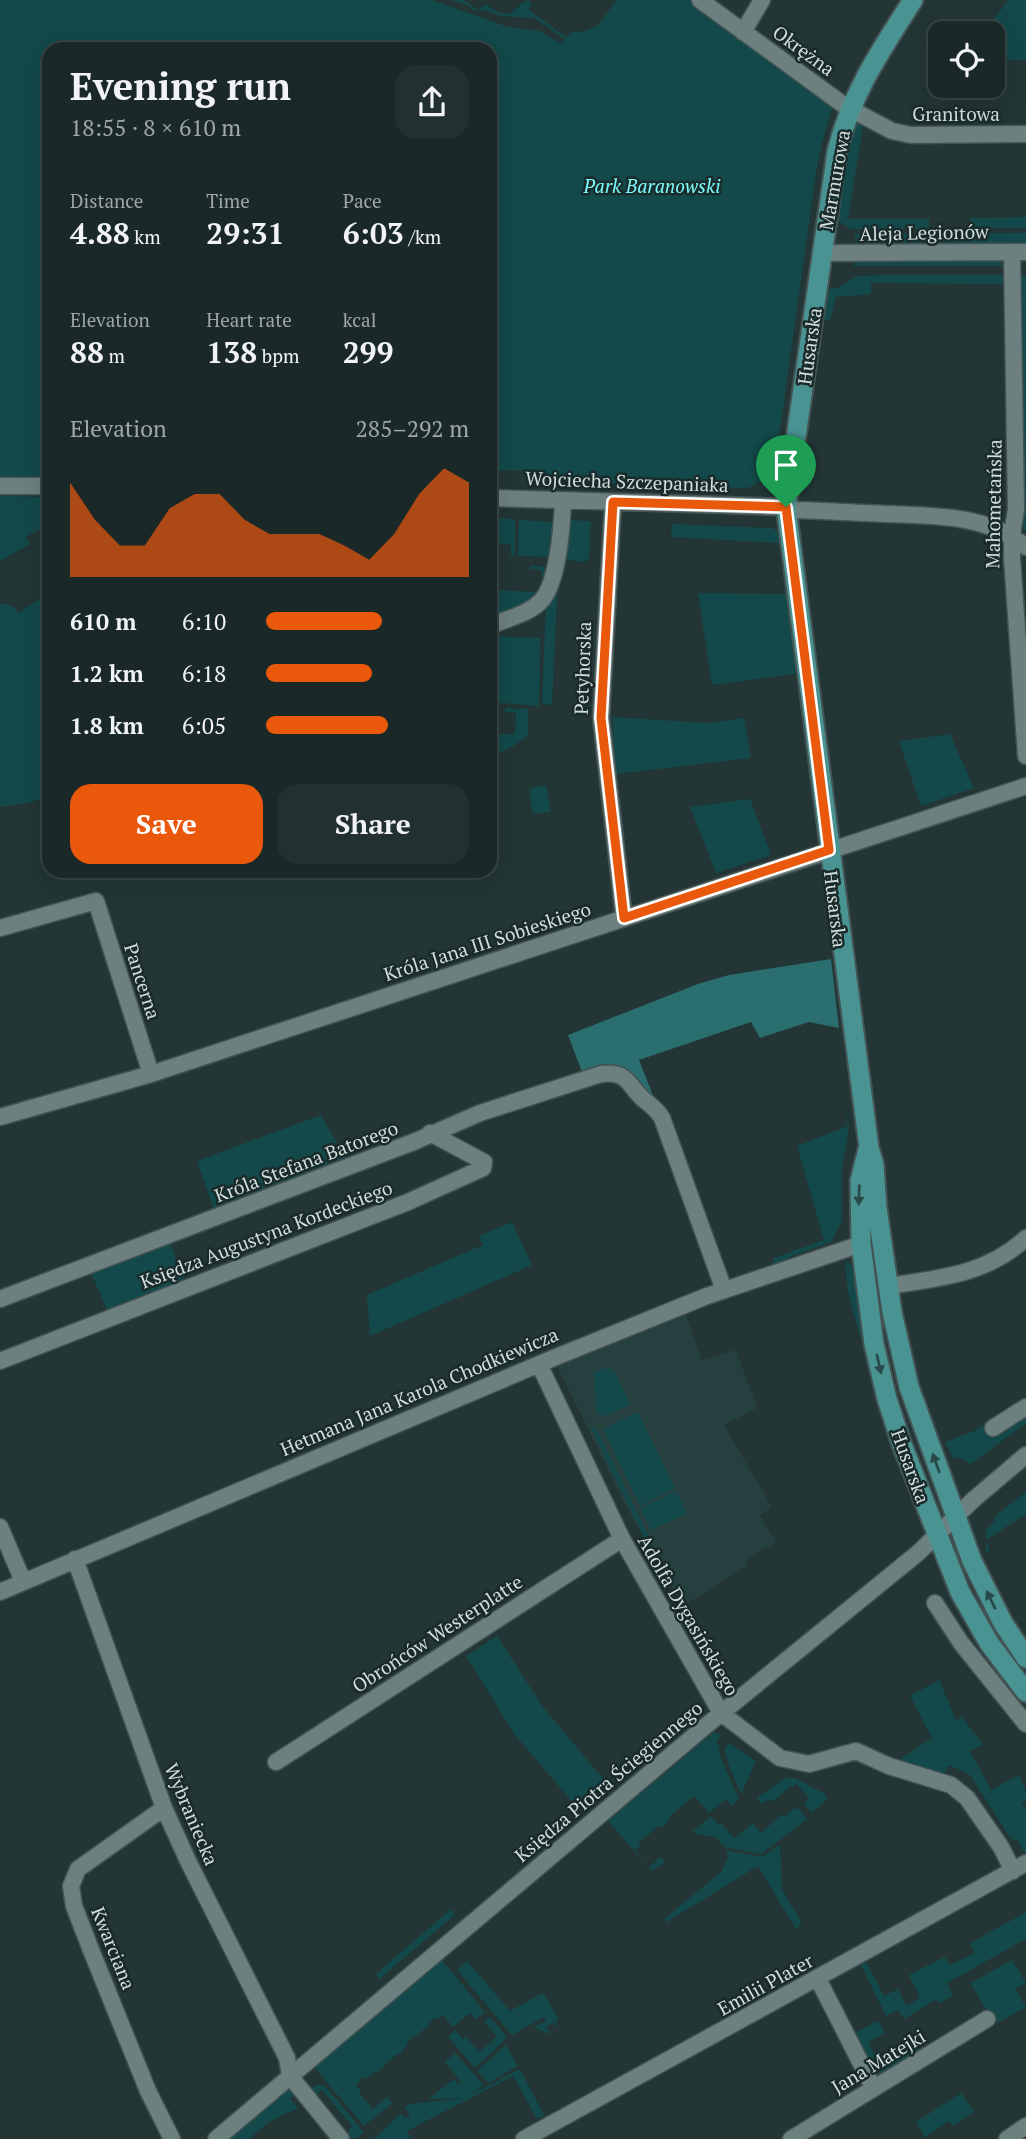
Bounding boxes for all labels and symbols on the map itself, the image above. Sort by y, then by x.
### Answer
street label: Okrężna [768,19,840,81]
street label: Granitowa [912,101,1000,126]
street label: Marmurowa [813,127,855,232]
park label: Park Baranowski [583,173,721,198]
street label: Aleja Legionów [859,218,990,246]
street label: Husarska [791,305,827,386]
pin [756,435,816,507]
street label: Mahometańska [979,439,1007,569]
street label: Wojciecha Szczepaniaka [525,465,730,497]
street label: Petyhorska [568,620,596,715]
street label: Husarska [819,869,853,949]
street label: Króla Jana III Sobieskiego [380,896,594,986]
street label: Pancerna [119,940,167,1023]
street label: Króla Stefana Batorego [211,1114,401,1208]
street label: Księdza Augustyna Kordeckiego [136,1174,396,1294]
one-way arrow [854,1184,865,1206]
street label: Hetmana Jana Karola Chodkiewicza [276,1321,562,1461]
one-way arrow [874,1354,885,1376]
street label: Husarska [886,1425,936,1507]
one-way arrow [930,1452,941,1473]
street label: Adolfa Dygasińskiego [633,1530,745,1700]
street label: Obrońców Westerplatte [347,1568,527,1698]
one-way arrow [985,1590,996,1610]
street label: Księdza Piotra Ściegiennego [509,1695,707,1867]
street label: Wybraniecka [159,1759,225,1869]
street label: Kwarciana [86,1903,142,1993]
street label: Emilii Plater [713,1947,818,2021]
street label: Jana Matejki [826,2023,930,2099]

